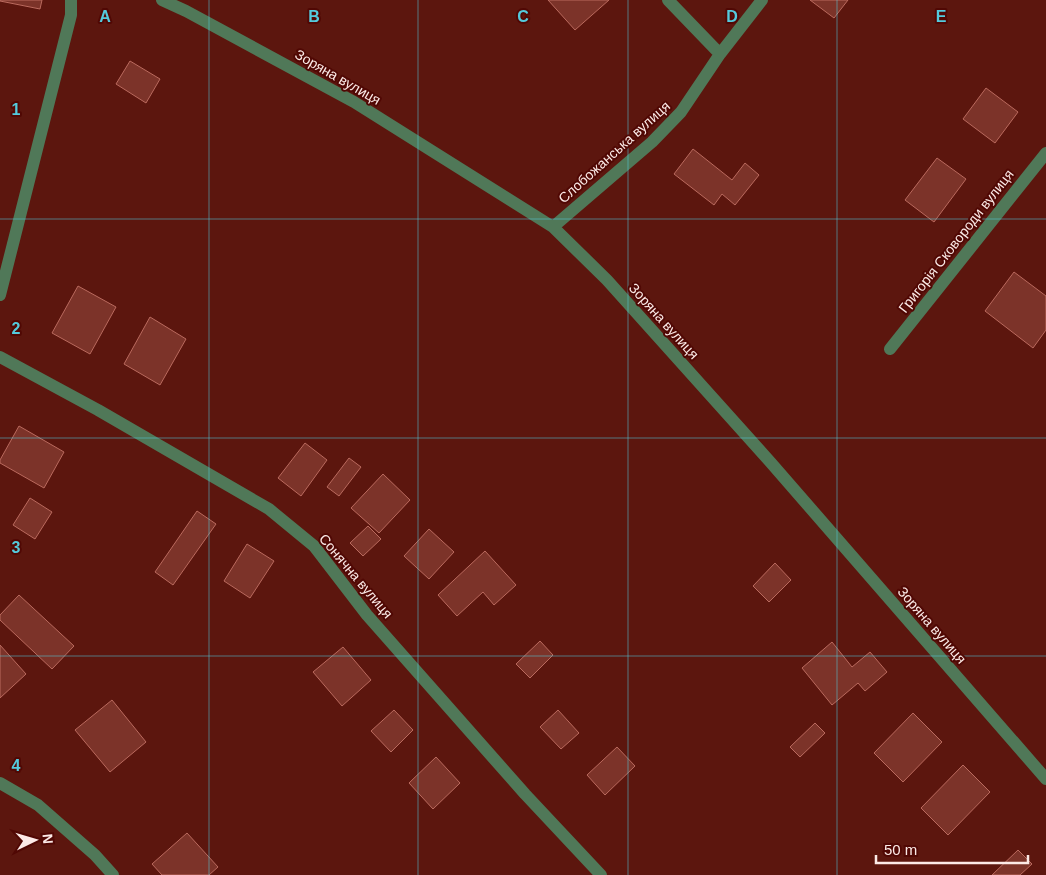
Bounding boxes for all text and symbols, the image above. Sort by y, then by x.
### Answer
text: A [99,8,111,25]
text: B [308,8,320,25]
text: C [517,8,529,25]
text: D [726,8,738,25]
text: E [936,8,947,25]
street label: Зоряна вулиця [292,46,384,108]
street label: Слобожанська вулиця [555,98,673,206]
text: 1 [12,101,21,118]
street label: Григорія Сковороди вулиця [895,166,1017,316]
street label: Зоряна вулиця [626,280,702,362]
text: 2 [12,320,21,337]
street label: Сонячна вулиця [316,531,396,621]
text: 3 [12,539,21,556]
street label: Зоряна вулиця [894,583,970,667]
text: 4 [12,757,21,774]
north arrow [10,815,60,865]
scale bar [876,832,1028,864]
text: N [40,833,56,845]
text: 50 m [884,841,917,858]

